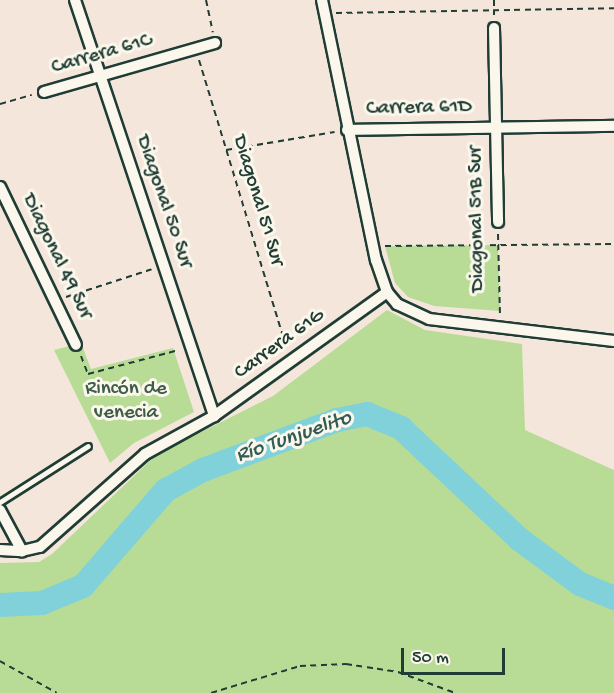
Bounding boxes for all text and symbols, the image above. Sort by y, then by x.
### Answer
street label: Carrera 61C [49,29,155,81]
street label: Carrera 61D [366,95,472,123]
street label: Diagonal 50 Sur [128,132,198,272]
street label: Diagonal 51 Sur [225,133,289,269]
street label: Diagonal 51B Sur [464,146,492,292]
street label: Diagonal 49 Sur [15,190,97,324]
street label: Carrera 61G [230,304,330,386]
park label: Rincón de venecia [85,377,167,427]
water label: Río Tunjuelito [233,406,355,470]
scale bar [404,636,508,674]
text: 50 m [412,648,449,669]

